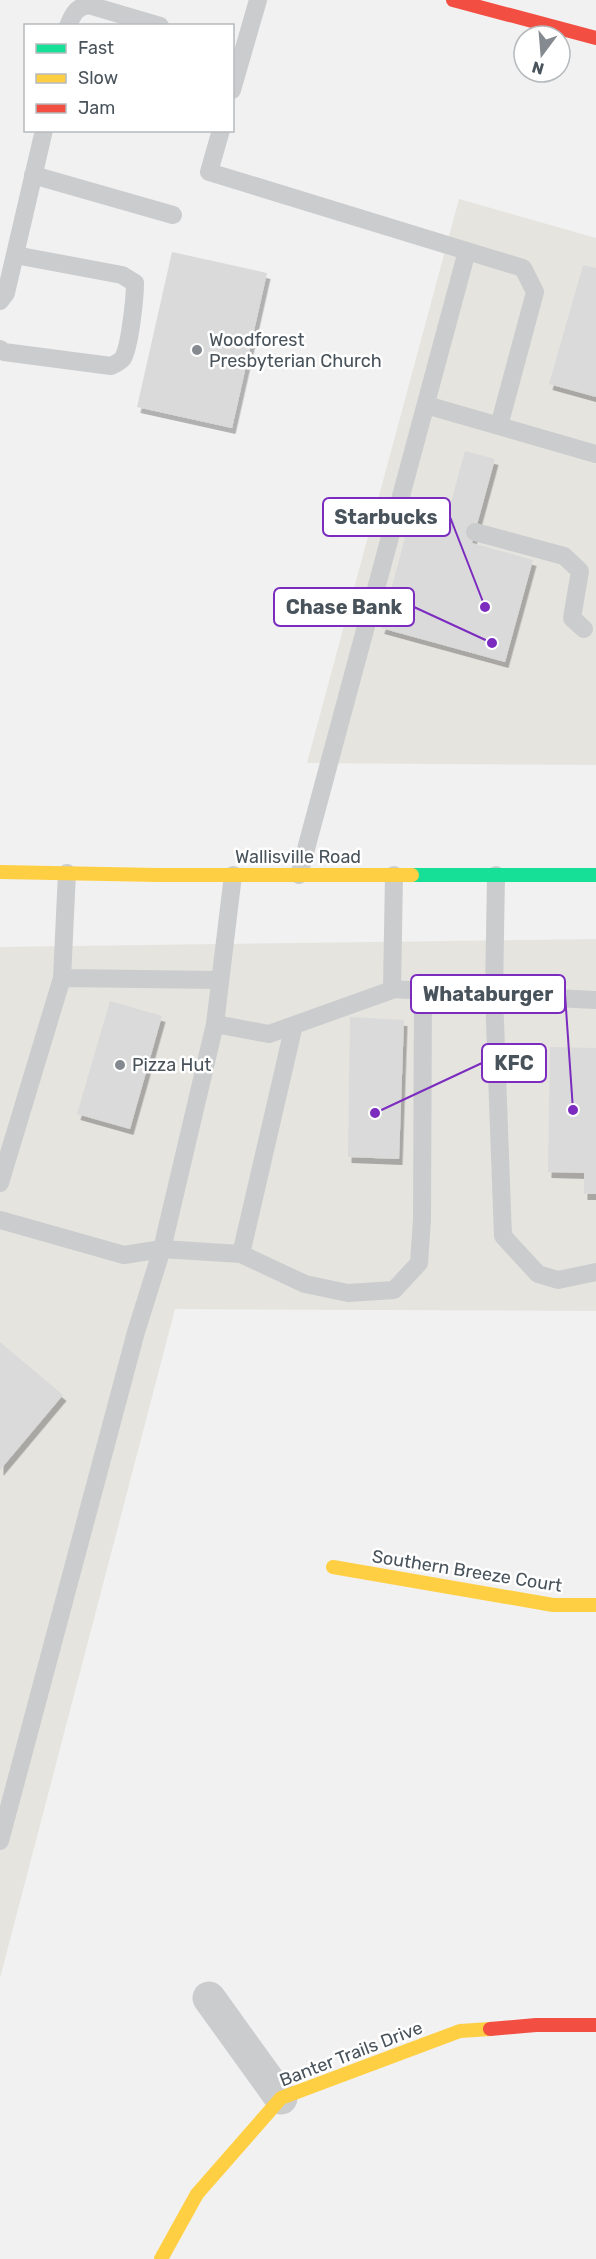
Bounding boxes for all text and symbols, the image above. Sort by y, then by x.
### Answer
legend [24,24,234,132]
north arrow [512,24,572,84]
text: Fast [78,37,114,59]
text: N [530,57,546,79]
text: Slow [78,67,118,89]
text: Jam [78,97,115,119]
place label: Woodforest Presbyterian Church [209,329,382,372]
marker: Woodforest Presbyterian Church [190,343,204,357]
callout: Starbucks [323,498,450,536]
text: Starbucks [334,505,438,529]
callout: Chase Bank [274,588,414,626]
text: Chase Bank [286,595,403,619]
street label: Wallisville Road [235,846,361,868]
callout: Whataburger [411,975,565,1013]
text: Whataburger [423,982,553,1006]
callout: KFC [482,1044,546,1082]
text: KFC [494,1051,534,1075]
place label: Pizza Hut [132,1054,211,1076]
marker: Pizza Hut [113,1058,127,1072]
street label: Southern Breeze Court [370,1545,564,1597]
street label: Banter Trails Drive [276,2017,426,2091]

